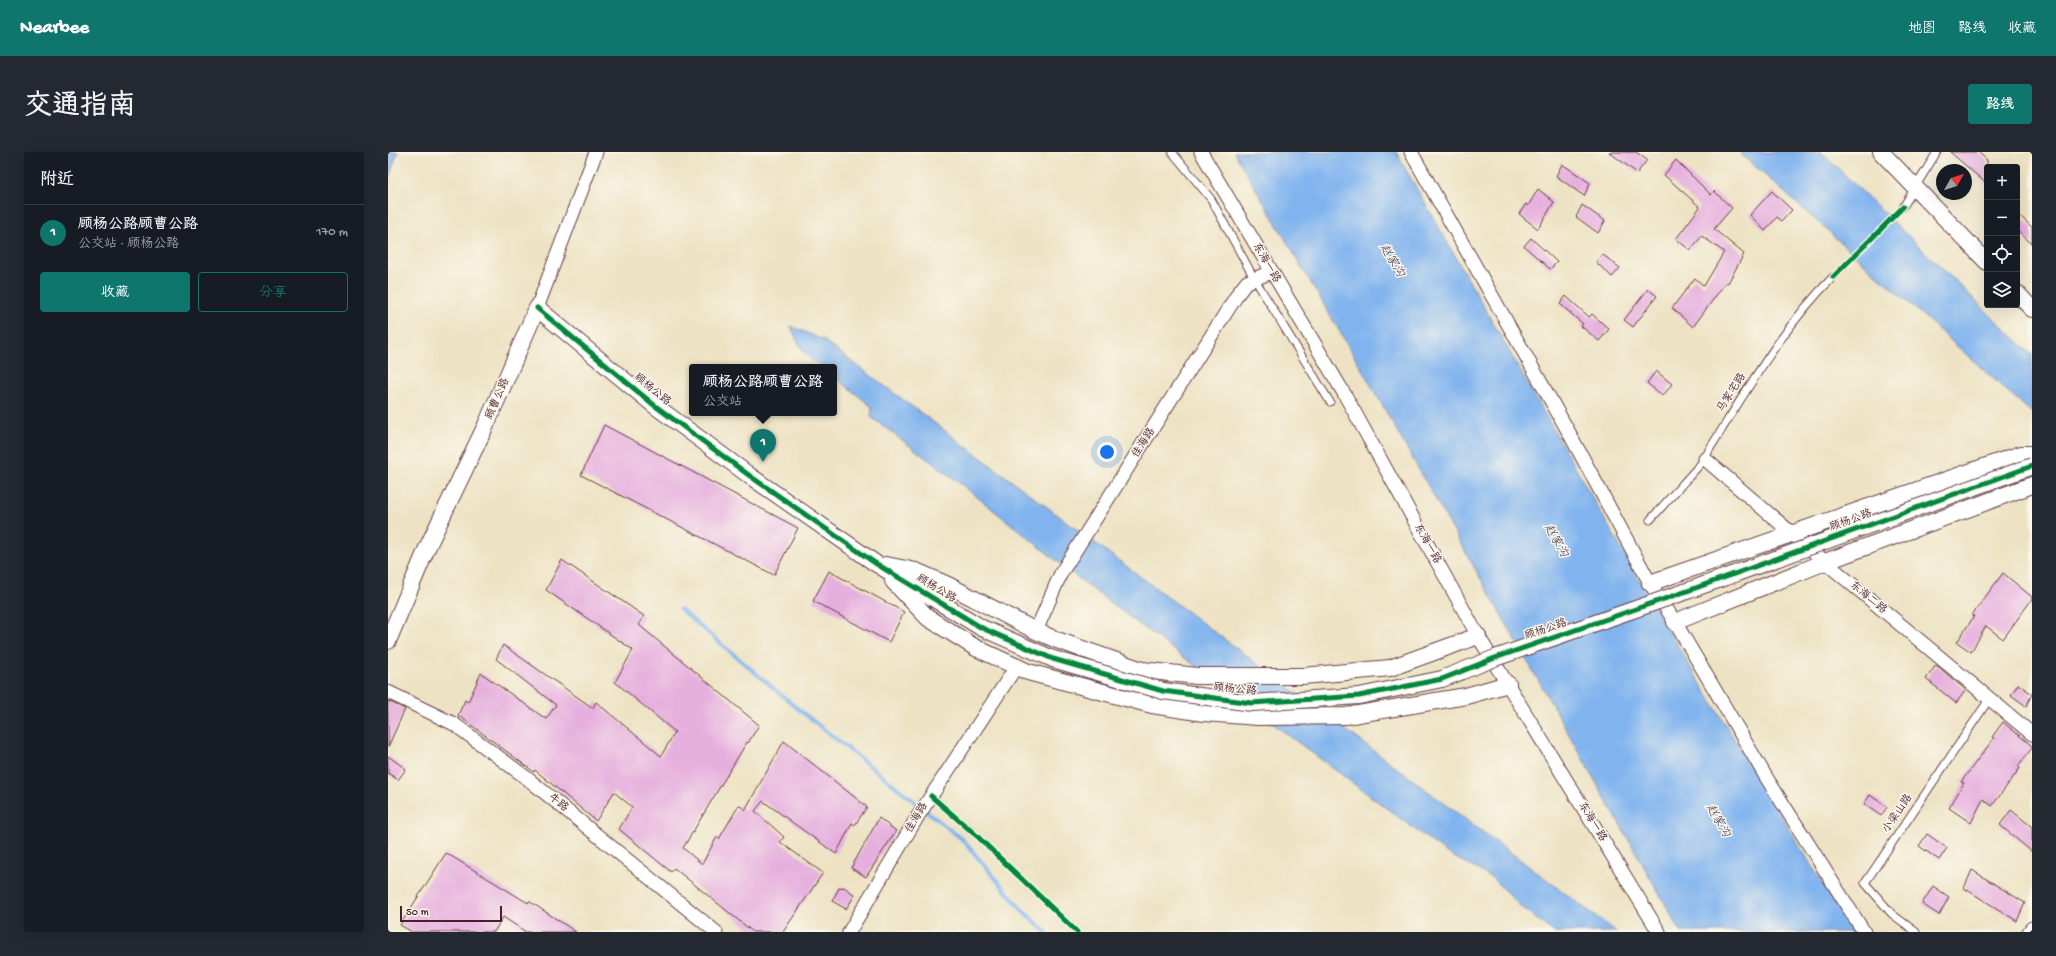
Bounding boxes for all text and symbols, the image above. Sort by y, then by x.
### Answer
text: Nearbee [20,17,89,40]
text: 地图 [1908,21,1936,38]
text: 路线 [1958,21,1986,38]
text: 收藏 [2008,21,2036,38]
button: 路线 [1968,84,2032,124]
text: 交通指南 [24,91,136,124]
north arrow [1936,164,1972,200]
map controls [1984,164,2020,308]
button: + [1984,164,2020,200]
text: 附近 [40,171,74,191]
button: − [1984,200,2020,236]
text: 顾杨公路顾曹公路 [78,216,198,234]
text: 1 [50,225,56,240]
text: 170 m [316,225,348,240]
button: locate [1984,236,2020,272]
text: 公交站 · 顾杨公路 [78,237,179,252]
street label: 东海一路 [1250,240,1283,285]
water label: 赵家沟 [1376,241,1408,281]
button: 收藏 [40,272,190,312]
button: 分享 [198,272,348,312]
button: layers [1984,272,2020,308]
popup [689,364,837,416]
street label: 顾杨公路 [631,371,674,409]
street label: 马家宅路 [1714,371,1749,415]
text: 顾杨公路顾曹公路 [703,374,823,392]
street label: 顾曹公路 [483,376,512,422]
text: 公交站 [703,395,742,410]
street label: 佳海路 [1128,425,1158,460]
pin: 1 [750,429,776,462]
your location [1097,442,1117,462]
street label: 顾杨公路 [1828,507,1874,534]
street label: 东海一路 [1411,521,1444,566]
water label: 赵家沟 [1540,521,1571,561]
street label: 顾杨公路 [914,572,958,605]
street label: 东海二路 [1847,578,1889,617]
street label: 顾杨公路 [1523,616,1569,643]
street label: 顾杨公路 [1213,681,1258,698]
street label: 牛路 [546,791,571,815]
street label: 小梁山路 [1880,792,1915,836]
street label: 佳海路 [902,800,931,835]
street label: 东海一路 [1576,800,1609,844]
water label: 赵家沟 [1702,801,1733,841]
scale bar [400,904,502,923]
text: 50 m [406,907,428,919]

